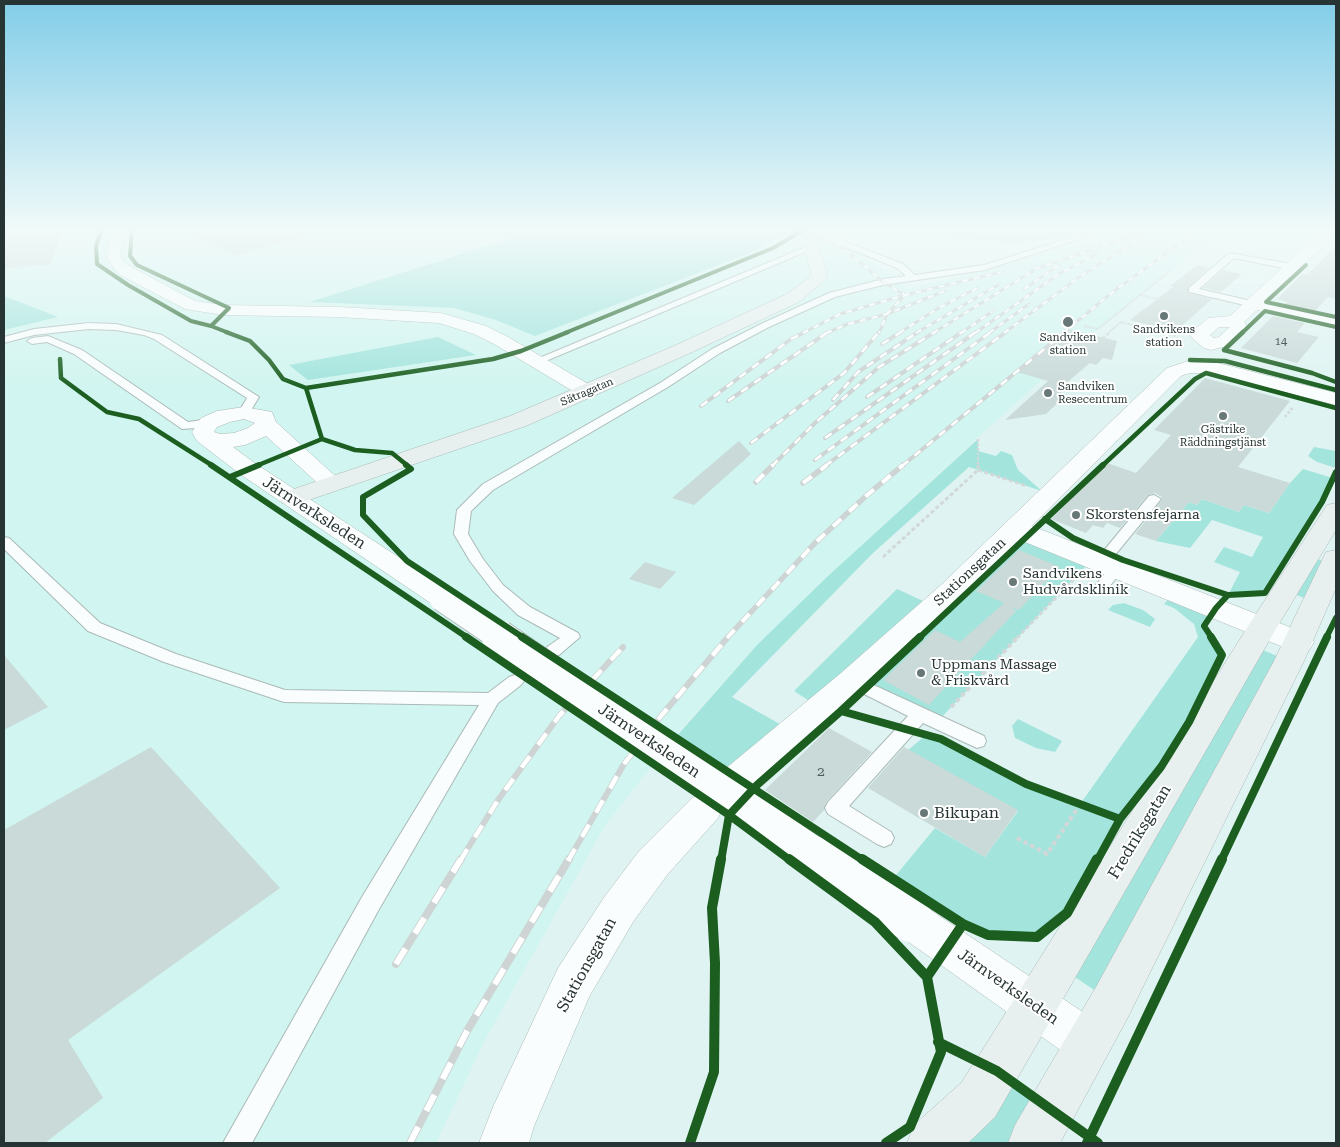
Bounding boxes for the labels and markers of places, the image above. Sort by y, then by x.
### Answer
marker: Sandvikens station [1158,310,1170,322]
marker: Sandviken station [1061,315,1075,329]
place label: Sandvikens station [1133,323,1195,349]
place label: Sandviken station [1040,331,1096,357]
place label: Sandviken Resecentrum [1058,380,1128,406]
marker: Sandviken Resecentrum [1042,387,1054,399]
marker: Gästrike Räddningstjänst [1217,410,1229,422]
place label: Gästrike Räddningstjänst [1180,423,1266,449]
place label: Skorstensfejarna [1086,507,1200,523]
marker: Skorstensfejarna [1070,509,1082,521]
place label: Sandvikens Hudvårdsklinik [1023,566,1129,598]
marker: Sandvikens Hudvårdsklinik [1007,576,1019,588]
place label: Uppmans Massage & Friskvård [931,657,1057,690]
marker: Uppmans Massage & Friskvård [915,667,927,679]
place label: Bikupan [934,803,999,823]
marker: Bikupan [918,807,930,819]

